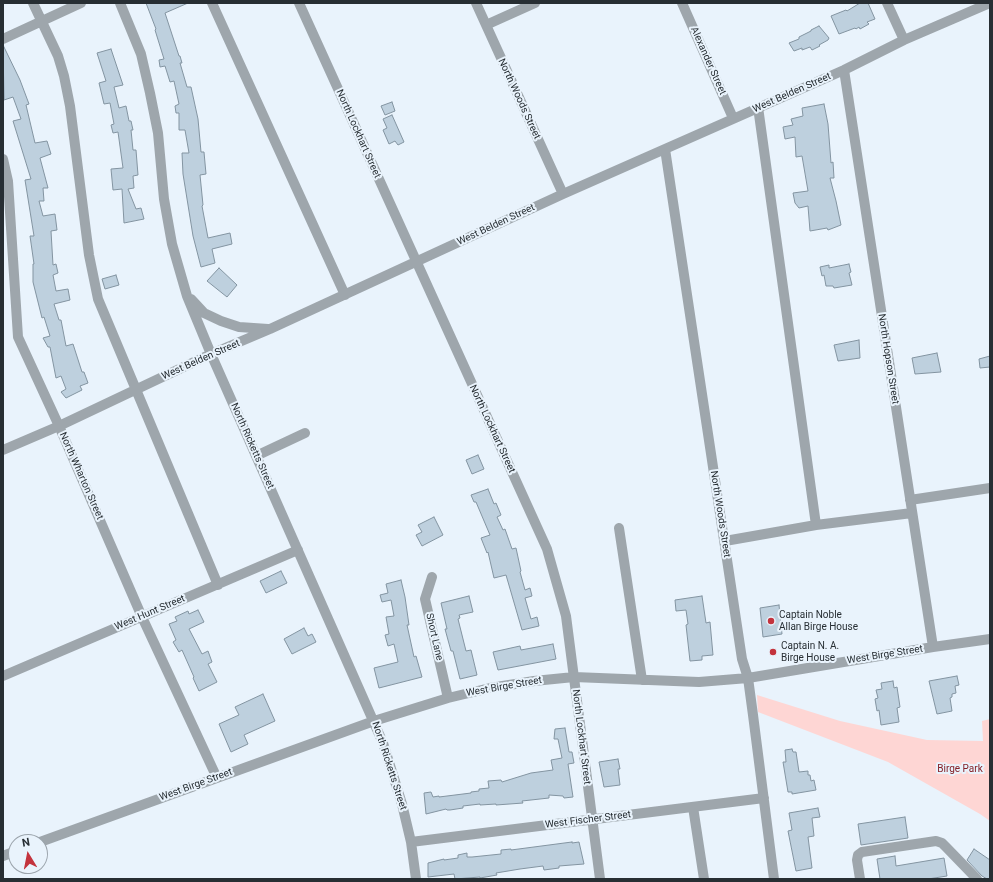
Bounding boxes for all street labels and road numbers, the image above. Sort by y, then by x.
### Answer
street label: Alexander Street [688,25,728,97]
street label: North Woods Street [495,57,543,141]
street label: West Belden Street [751,70,833,116]
street label: North Lockhart Street [333,88,383,180]
street label: West Belden Street [455,202,537,248]
street label: North Hopson Street [875,313,901,405]
street label: West Belden Street [160,337,242,383]
street label: North Lockhart Street [466,383,518,475]
street label: North Ricketts Street [228,401,276,491]
street label: North Wharton Street [56,430,106,522]
street label: North Woods Street [707,470,733,558]
street label: West Hunt Street [113,593,187,633]
street label: Short Lane [423,612,445,662]
street label: West Birge Street [846,643,924,667]
street label: West Birge Street [465,674,543,700]
street label: North Lockhart Street [569,689,593,785]
street label: North Ricketts Street [369,720,409,812]
street label: West Birge Street [158,766,234,804]
street label: West Fischer Street [544,809,632,831]

